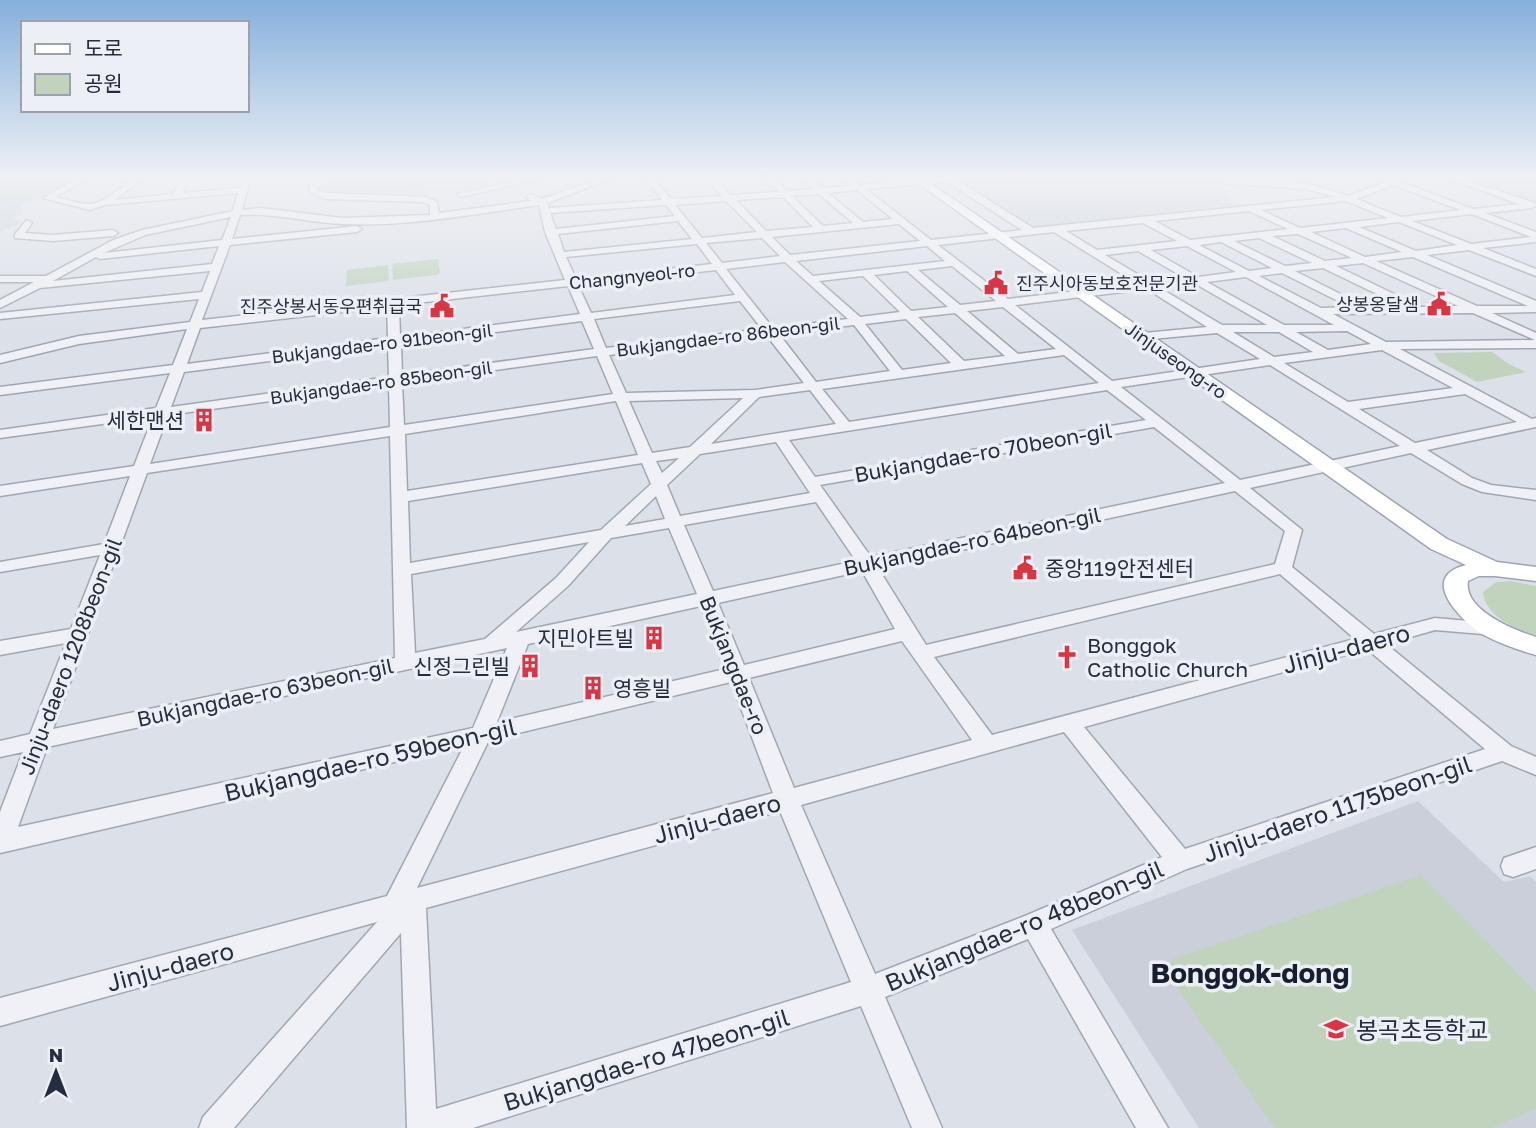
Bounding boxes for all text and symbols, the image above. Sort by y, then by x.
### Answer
legend [21,21,248,112]
text: 도로 [84,35,123,61]
text: 공원 [84,70,123,96]
street label: Changnyeol-ro [568,258,696,294]
public building icon: 진주시아동보호전문기관 [982,269,1010,297]
place label: 진주시아동보호전문기관 [1016,272,1199,294]
public building icon: 상봉옹달샘 [1425,290,1453,318]
public building icon: 진주상봉서동우편취급국 [428,292,456,320]
place label: 상봉옹달샘 [1336,293,1419,315]
place label: 진주상봉서동우편취급국 [240,295,422,317]
street label: Bukjangdae-ro 86beon-gil [615,311,841,361]
street label: Jinjuseong-ro [1121,317,1231,403]
street label: Bukjangdae-ro 91beon-gil [270,319,494,367]
street label: Bukjangdae-ro 85beon-gil [268,355,494,408]
building icon: 세한맨션 [190,406,218,434]
place label: 세한맨션 [107,407,184,433]
street label: Bukjangdae-ro 70beon-gil [852,417,1114,487]
street label: Bukjangdae-ro 64beon-gil [841,501,1103,581]
street label: Jinju-daero 1208beon-gil [13,534,127,778]
public building icon: 중앙119안전센터 [1011,554,1039,582]
place label: 중앙119안전센터 [1045,555,1194,581]
street label: Bukjangdae-ro [694,592,774,738]
street label: Jinju-daero [1279,617,1413,679]
building icon: 지민아트빌 [640,624,668,652]
place label: 지민아트빌 [537,625,634,651]
place label: Bonggok Catholic Church [1087,632,1248,682]
church icon: Bonggok Catholic Church [1053,643,1081,671]
street label: Bukjangdae-ro 63beon-gil [134,652,396,732]
building icon: 신정그린빌 [516,652,544,680]
place label: 신정그린빌 [413,653,510,679]
building icon: 영흥빌 [579,674,607,702]
place label: 영흥빌 [613,675,671,701]
street label: Bukjangdae-ro 59beon-gil [221,711,519,807]
street label: Jinju-daero 1175beon-gil [1199,748,1475,868]
street label: Jinju-daero [650,787,784,849]
street label: Bukjangdae-ro 48beon-gil [880,853,1168,997]
street label: Jinju-daero [103,935,237,997]
district label: Bonggok-dong [1151,956,1349,989]
street label: Bukjangdae-ro 47beon-gil [499,1002,793,1116]
school or university icon: 봉곡초등학교 [1322,1015,1350,1043]
place label: 봉곡초등학교 [1356,1015,1488,1044]
north arrow [21,1037,91,1107]
text: N [49,1043,63,1066]

